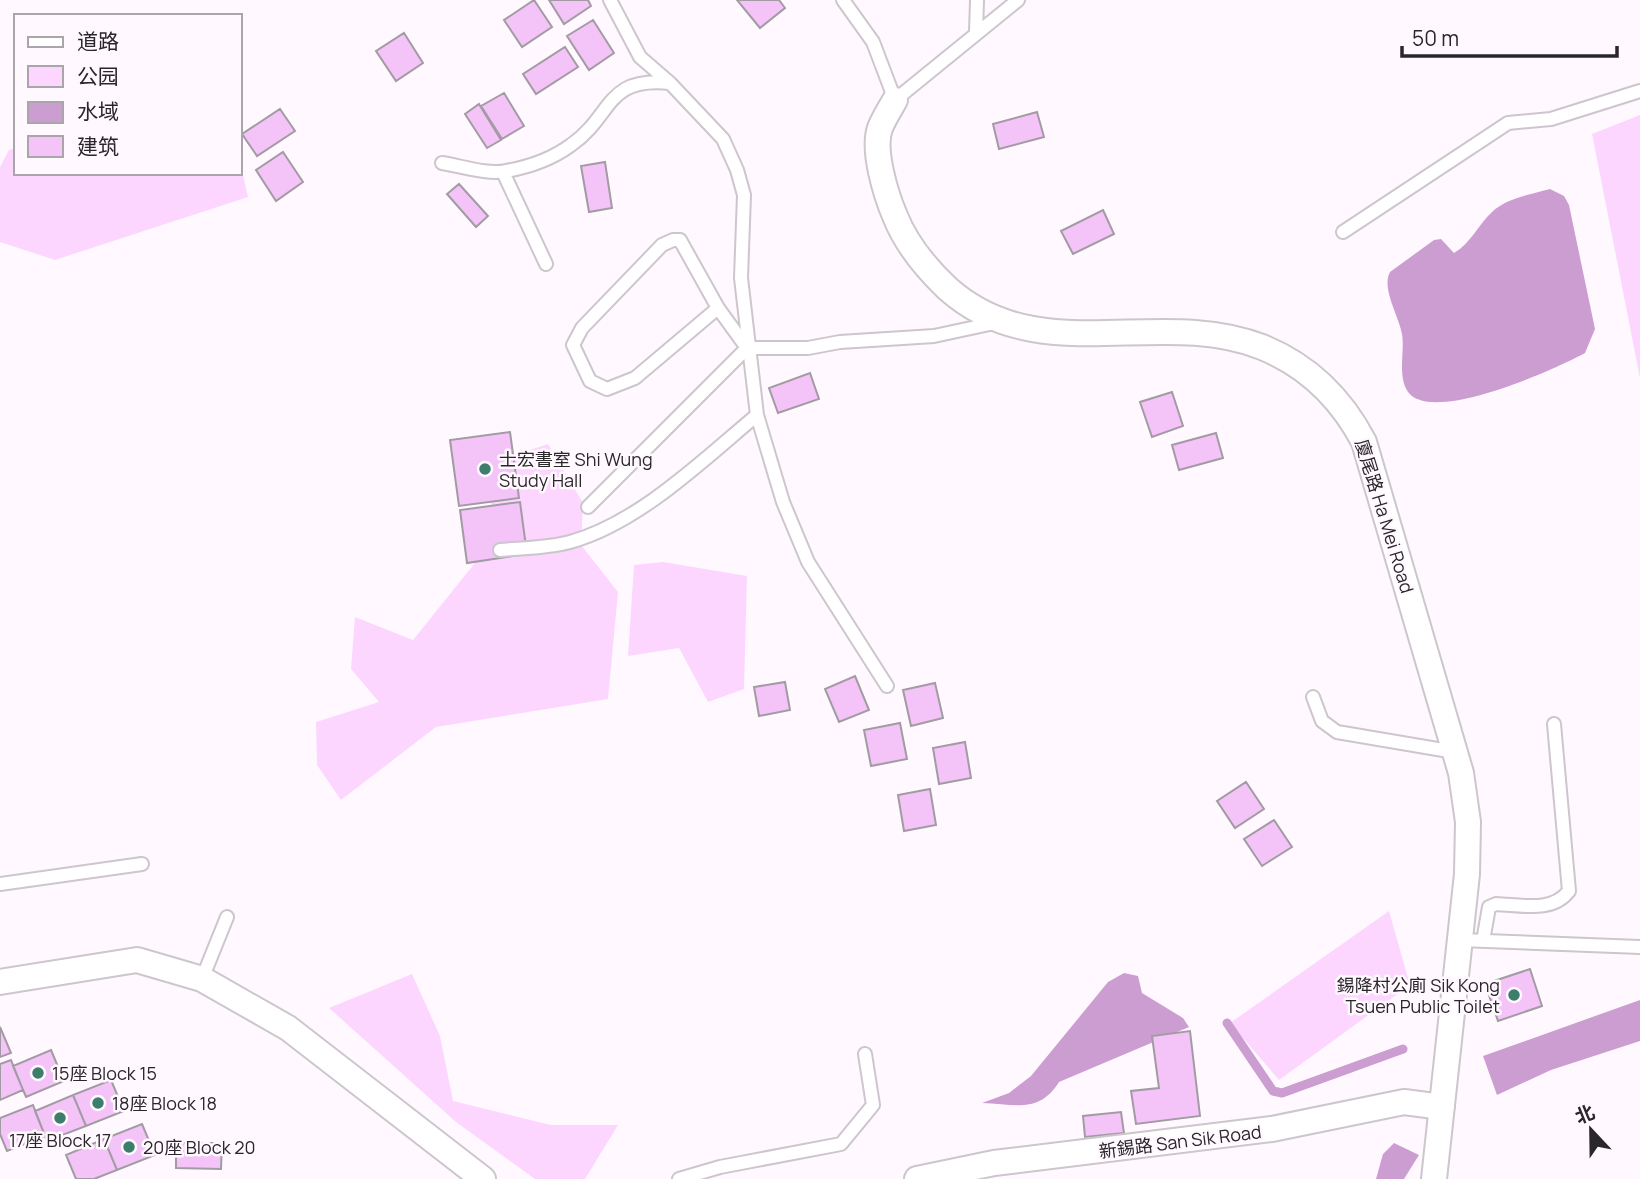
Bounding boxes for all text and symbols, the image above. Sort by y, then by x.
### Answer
legend [14,14,242,175]
scale bar [1402,14,1617,58]
text: 50 m [1412,24,1459,52]
text: 道路 [77,27,119,55]
text: 公园 [77,62,119,90]
text: 水域 [77,97,119,125]
text: 建筑 [77,132,119,160]
street label: 廈尾路 Ha Mei Road [1350,436,1420,596]
place label: 士宏書室 Shi Wung Study Hall [499,447,653,492]
marker: 士宏書室 Shi Wung Study Hall [477,461,493,477]
place label: 錫降村公廁 Sik Kong Tsuen Public Toilet [1337,973,1500,1018]
marker: 錫降村公廁 Sik Kong Tsuen Public Toilet [1506,987,1522,1003]
place label: 15座 Block 15 [52,1061,157,1085]
marker: 15座 Block 15 [30,1065,46,1081]
place label: 18座 Block 18 [112,1091,217,1115]
marker: 18座 Block 18 [90,1095,106,1111]
north arrow [1556,1095,1626,1165]
text: 北 [1571,1099,1598,1130]
marker: 17座 Block 17 [52,1110,68,1126]
street label: 新錫路 San Sik Road [1097,1119,1263,1163]
place label: 17座 Block 17 [9,1128,111,1152]
place label: 20座 Block 20 [143,1135,255,1159]
marker: 20座 Block 20 [121,1139,137,1155]

